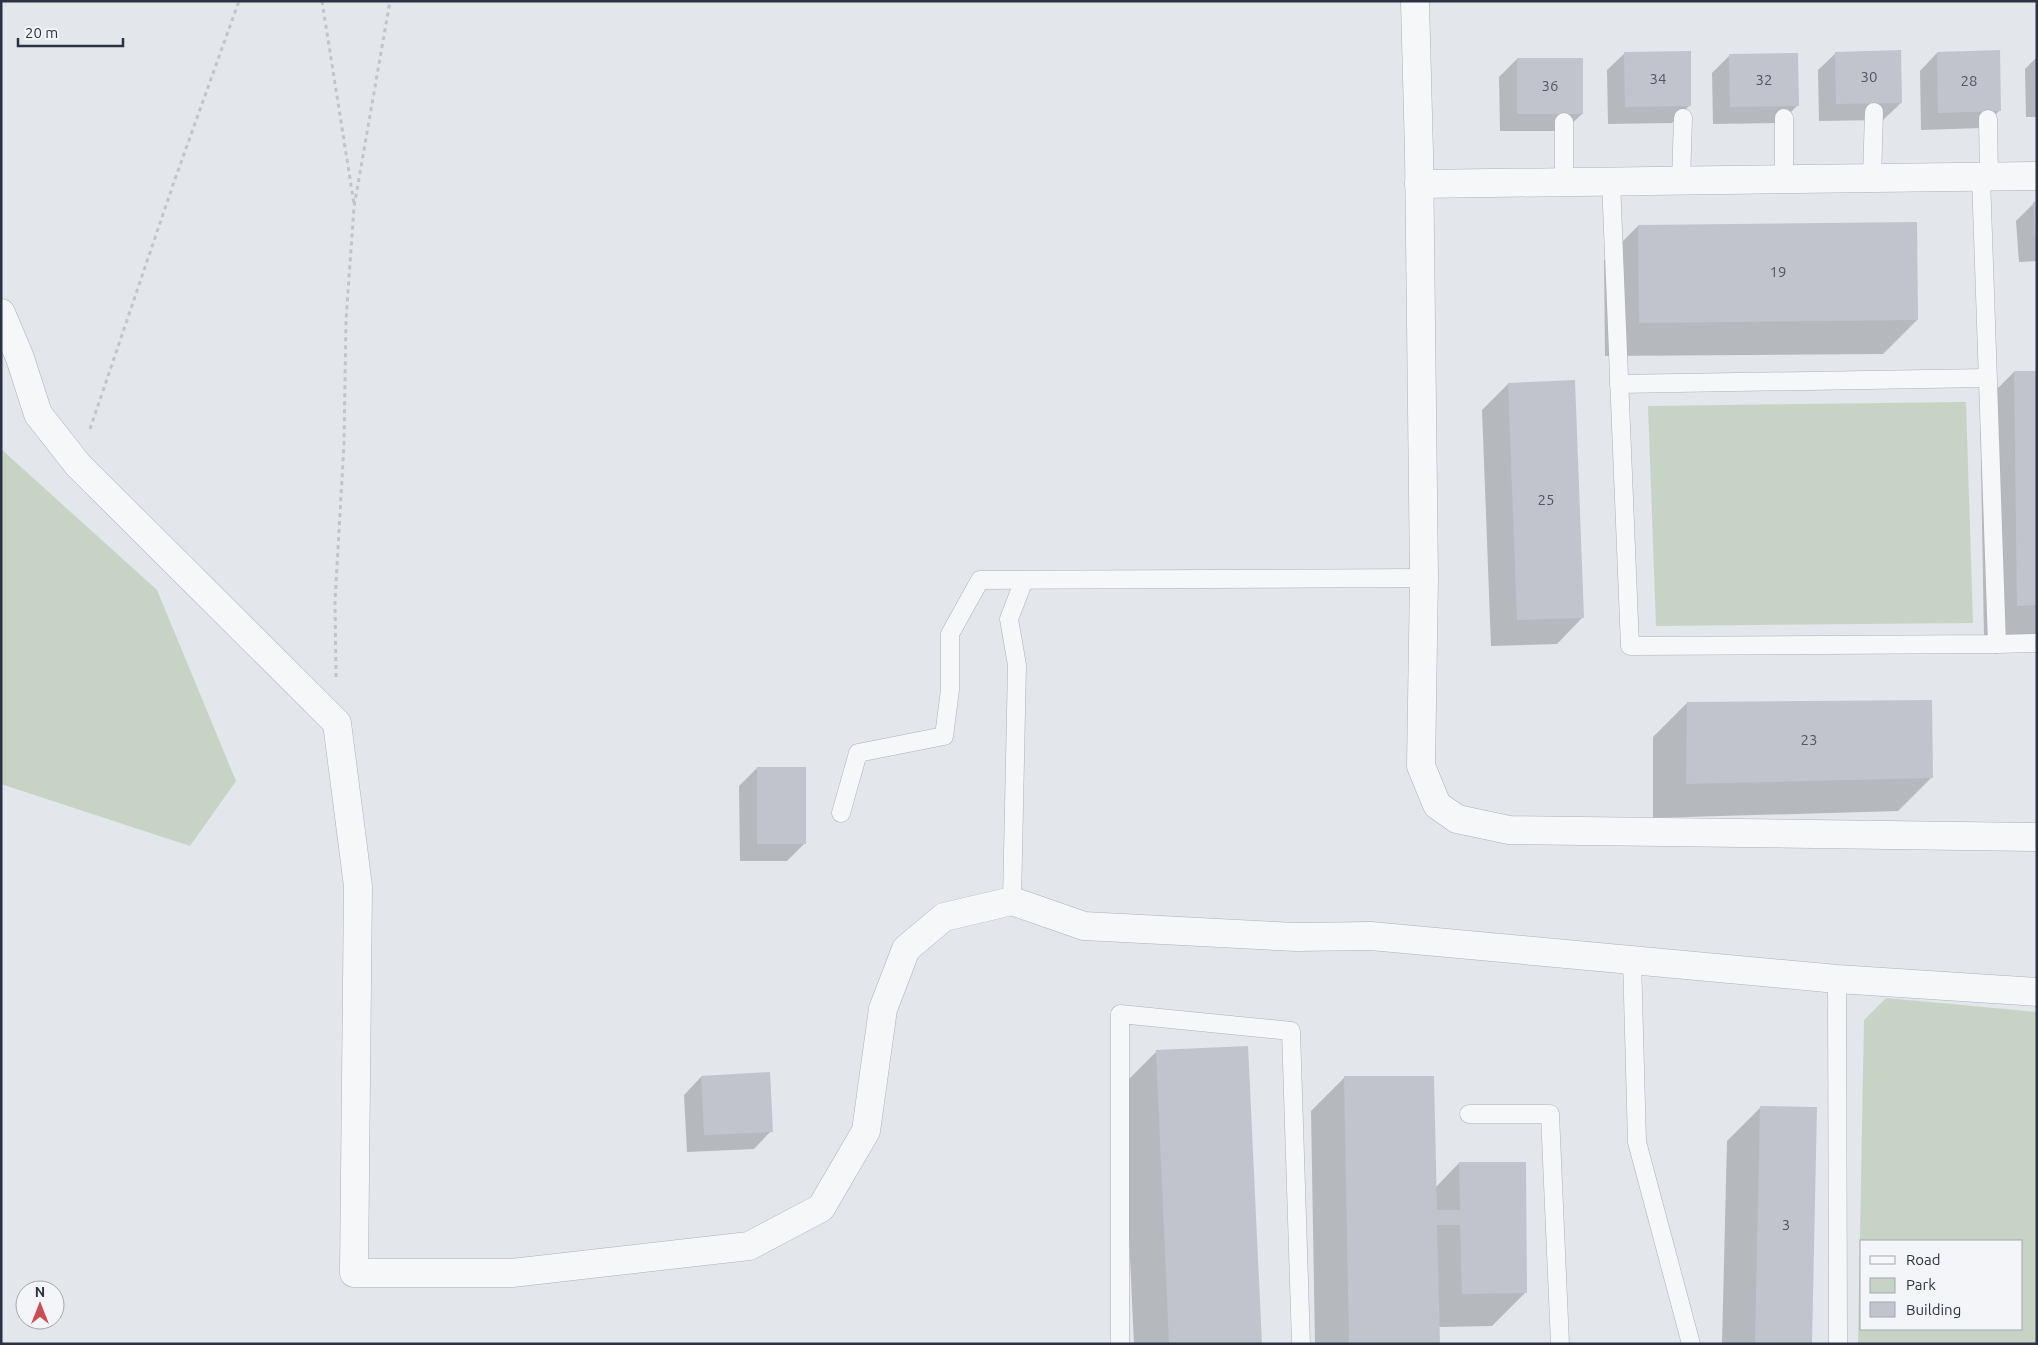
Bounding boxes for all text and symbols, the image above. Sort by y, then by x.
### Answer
scale bar [18,15,122,47]
text: 20 m [25,24,58,41]
house number: 30 [1861,68,1877,85]
house number: 34 [1650,70,1666,87]
house number: 32 [1756,71,1772,88]
house number: 28 [1961,72,1977,89]
house number: 36 [1542,77,1558,94]
house number: 19 [1770,263,1786,280]
house number: 25 [1538,491,1554,508]
house number: 23 [1801,731,1817,748]
house number: 3 [1782,1216,1790,1233]
legend [1860,1240,2023,1330]
text: Road [1906,1251,1941,1268]
text: Park [1906,1276,1936,1293]
north arrow [15,1280,65,1330]
text: N [35,1284,45,1300]
text: Building [1906,1301,1961,1318]

